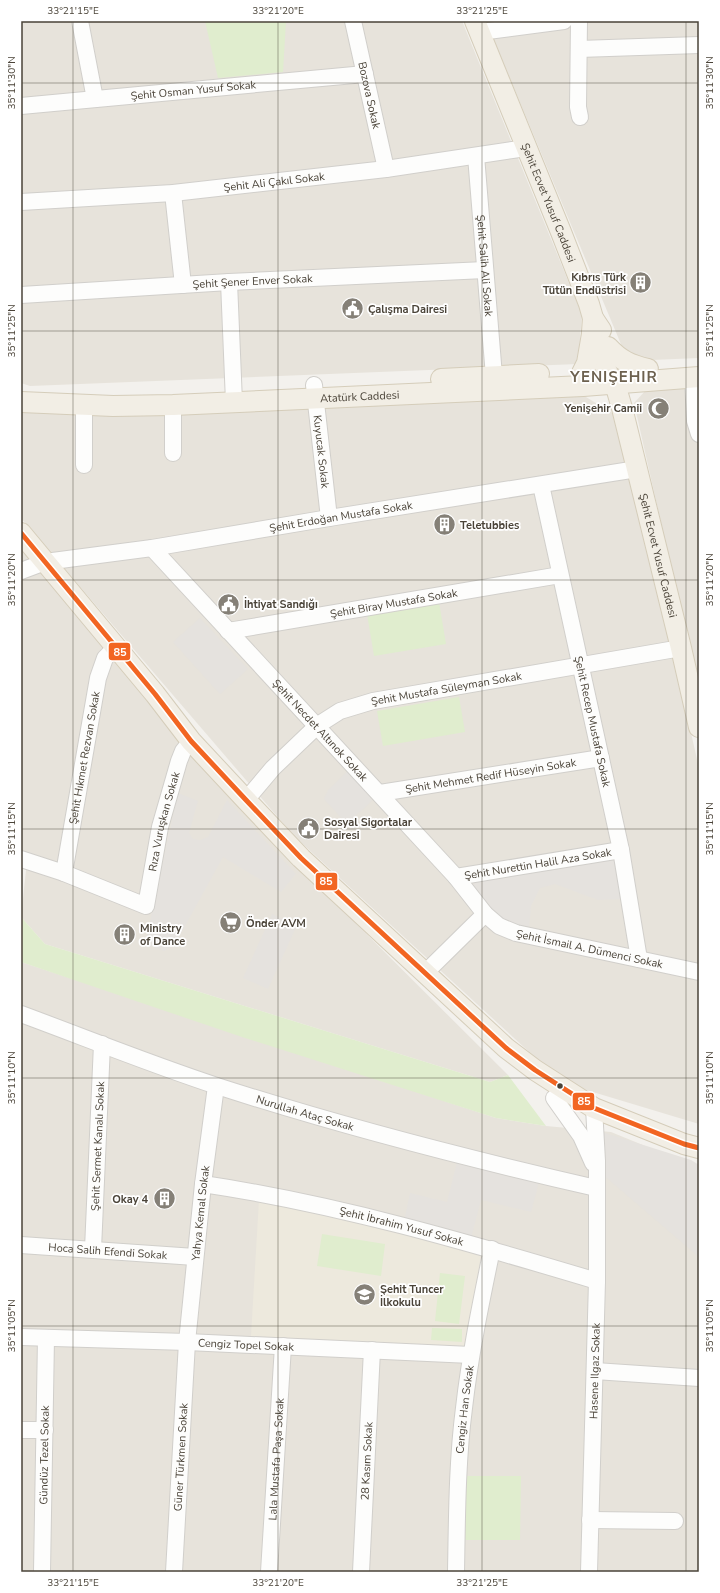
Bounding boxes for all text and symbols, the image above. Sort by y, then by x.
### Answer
text: 33°21'15"E [47,4,99,18]
text: 33°21'20"E [252,4,304,18]
text: 33°21'25"E [456,4,508,18]
text: 35°11'30"N [5,56,19,110]
text: 35°11'30"N [703,56,717,110]
street label: Bozova Sokak [355,60,384,131]
street label: Şehit Osman Yusuf Sokak [130,77,257,103]
street label: Şehit Ecvet Yusuf Caddesi [518,141,580,264]
street label: Şehit Ali Çakıl Sokak [223,168,326,195]
street label: Şehit Salih Ali Sokak [473,214,497,318]
place label: Kıbrıs Türk Tütün Endüstrisi [543,270,627,298]
building icon: Kıbrıs Türk Tütün Endüstrisi [628,270,654,296]
street label: Şehit Şener Enver Sokak [192,271,313,292]
public building icon: Çalışma Dairesi [340,296,366,322]
place label: Çalışma Dairesi [368,302,447,317]
text: 35°11'25"N [5,304,19,358]
text: 35°11'25"N [703,304,717,358]
district label: YENIŞEHIR [569,367,658,387]
street label: Atatürk Caddesi [320,387,400,406]
mosque icon: Yenişehir Camii [645,395,671,421]
place label: Yenişehir Camii [564,401,642,416]
street label: Kuyucak Sokak [310,414,333,490]
street label: Şehit Ecvet Yusuf Caddesi [636,492,681,619]
street label: Şehit Erdoğan Mustafa Sokak [268,497,414,536]
building icon: Teletubbies [431,512,457,538]
place label: Teletubbies [460,518,519,533]
text: 35°11'20"N [5,553,19,607]
text: 35°11'20"N [703,553,717,607]
street label: Şehit Biray Mustafa Sokak [329,585,459,621]
public building icon: İhtiyat Sandığı [215,591,241,617]
place label: İhtiyat Sandığı [244,596,318,612]
line badge: 85 [108,642,131,661]
text: 85 [113,645,127,660]
street label: Şehit Recep Mustafa Sokak [571,654,615,789]
street label: Şehit Mustafa Süleyman Sokak [370,668,523,709]
street label: Şehit Necdet Altınok Sokak [269,676,372,785]
street label: Şehit Hıkmet Rezvan Sokak [65,690,103,825]
street label: Şehit Mehmet Redif Hüseyin Sokak [404,754,578,796]
street label: Rıza Vuruşkan Sokak [145,769,183,873]
text: 35°11'15"N [5,802,19,856]
text: 35°11'15"N [703,802,717,856]
public building icon: Sosyal Sigortalar Dairesi [296,815,322,841]
place label: Sosyal Sigortalar Dairesi [324,815,413,843]
street label: Şehit Nurettin Halil Aza Sokak [463,844,613,883]
line badge: 85 [315,872,338,891]
text: 85 [319,874,333,889]
supermarket icon: Önder AVM [218,910,244,936]
place label: Önder AVM [246,915,306,931]
building icon: Ministry of Dance [112,921,138,947]
place label: Ministry of Dance [140,921,185,949]
street label: Şehit İsmail A. Dümenci Sokak [515,926,665,972]
text: 35°11'10"N [5,1051,19,1105]
text: 35°11'10"N [703,1051,717,1105]
street label: Şehit Sermet Kanalı Sokak [87,1080,108,1211]
unlabelled marker [555,1081,565,1091]
street label: Nurullah Ataç Sokak [254,1091,356,1134]
line badge: 85 [572,1092,595,1111]
text: 85 [577,1094,591,1109]
street label: Yahya Kemal Sokak [188,1164,213,1262]
building icon: Okay 4 [151,1186,177,1212]
place label: Okay 4 [112,1192,148,1207]
street label: Şehit İbrahim Yusuf Sokak [338,1203,466,1249]
street label: Hoca Salih Efendi Sokak [48,1239,168,1263]
school or university icon: Şehit Tuncer İlkokulu [351,1282,377,1308]
place label: Şehit Tuncer İlkokulu [380,1282,444,1310]
text: 35°11'05"N [5,1299,19,1353]
text: 35°11'05"N [703,1299,717,1353]
street label: Hasene Ilgaz Sokak [586,1322,603,1419]
street label: Cengiz Topel Sokak [198,1335,295,1354]
street label: Cengiz Han Sokak [452,1364,477,1454]
street label: Lala Mustafa Paşa Sokak [265,1397,287,1521]
street label: Güner Türkmen Sokak [170,1402,191,1512]
street label: Gündüz Tezel Sokak [36,1405,52,1505]
street label: 28 Kasım Sokak [357,1421,376,1501]
text: 33°21'15"E [47,1576,99,1590]
text: 33°21'20"E [252,1576,304,1590]
text: 33°21'25"E [456,1576,508,1590]

